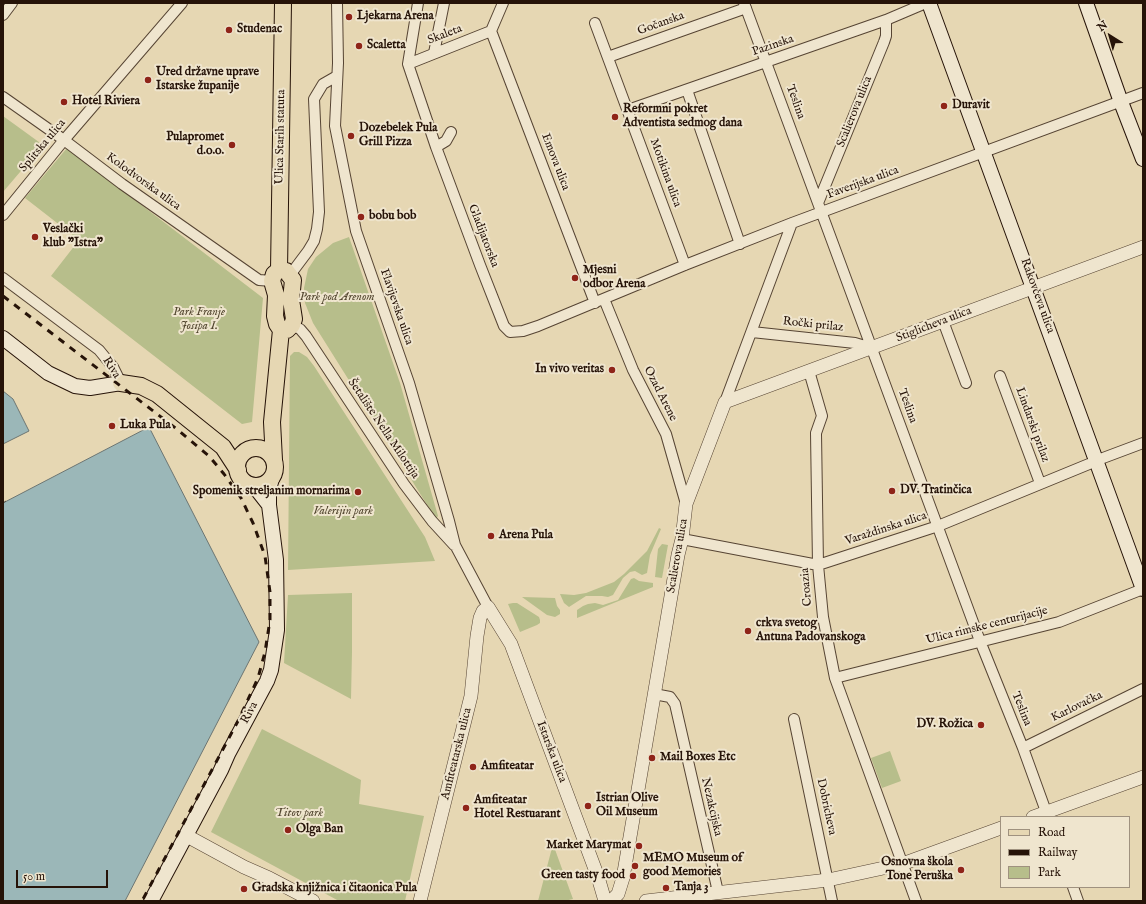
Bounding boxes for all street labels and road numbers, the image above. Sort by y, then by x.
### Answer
street label: Gočanska [636,9,686,39]
street label: Skaleta [426,22,464,48]
street label: Pazinska [750,32,796,60]
street label: Scalierova ulica [834,74,876,150]
street label: Teslina [782,83,808,121]
street label: Ulica Starih statuta [273,89,289,185]
street label: Splitska ulica [17,117,69,175]
street label: Emova ulica [538,131,572,193]
street label: Motikina ulica [646,137,684,209]
street label: Kolodvorska ulica [103,150,183,214]
street label: Faverijska ulica [825,163,901,203]
street label: Gladijatorska [464,202,502,270]
street label: Rakovčeva ulica [1017,256,1057,336]
street label: Flavijevska ulica [376,267,416,347]
street label: Stiglicheva ulica [894,304,974,346]
street label: Ročki prilaz [782,315,844,335]
street label: Riva [99,355,123,381]
street label: Ozad Arene [640,364,680,424]
street label: Šetalište Nella Milottija [344,376,422,482]
street label: Lindarski prilaz [1012,386,1052,464]
street label: Teslina [894,387,920,425]
street label: Varaždinska ulica [843,509,929,549]
street label: Scalierova ulica [664,518,692,594]
street label: Croazia [798,567,816,607]
street label: Ulica rimske centurijacije [925,604,1049,648]
street label: Karlovačka [1049,688,1105,726]
street label: Teslina [1008,690,1034,728]
street label: Riva [238,700,262,726]
street label: Amfiteatarska ulica [439,706,475,802]
street label: Istarska ulica [533,719,569,785]
street label: Nezakcijska [697,776,725,838]
street label: Dobricheva [813,777,839,837]

